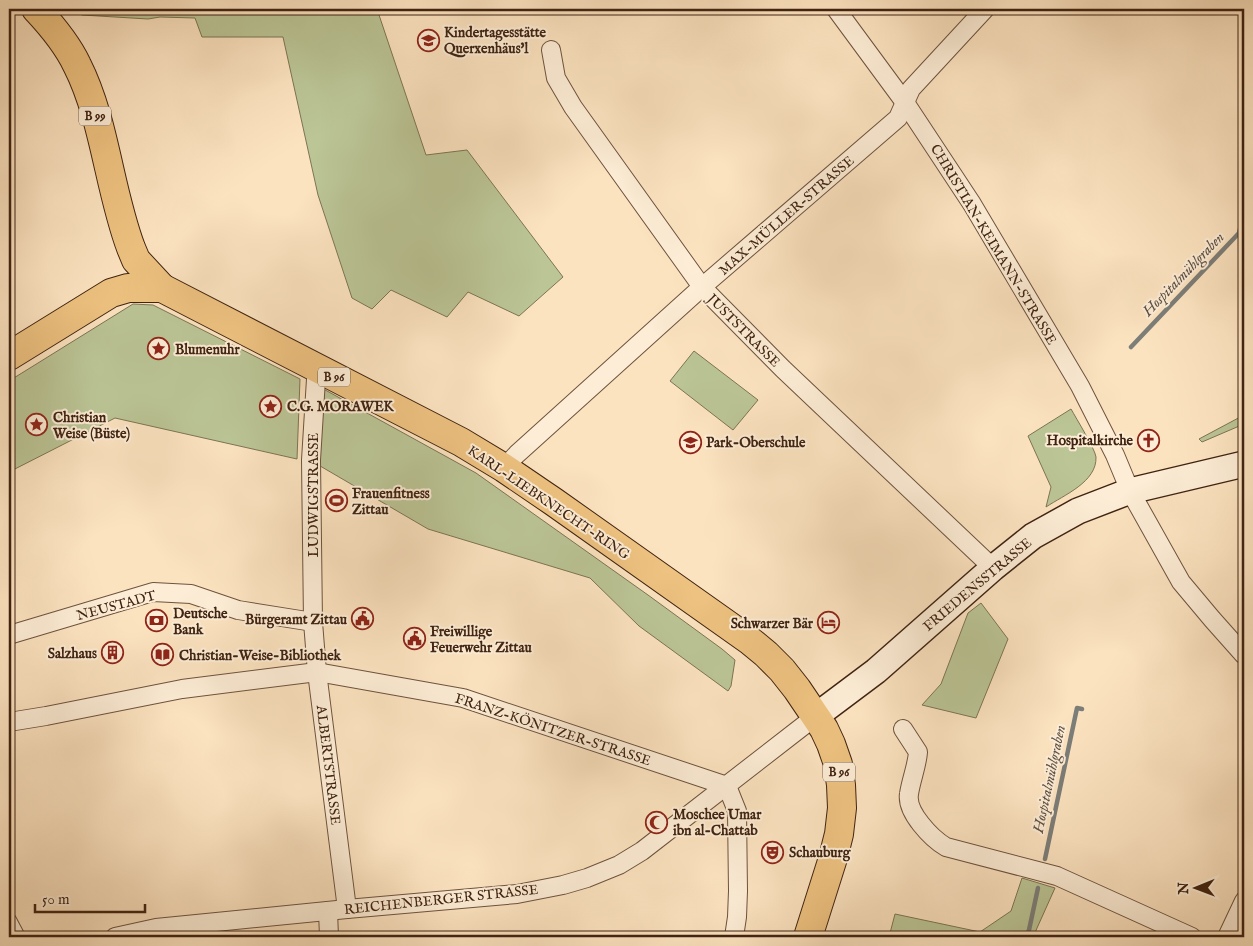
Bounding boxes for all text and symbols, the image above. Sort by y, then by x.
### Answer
place label: Kindertagesstätte Querxenhäus'l [444,24,547,58]
school or university icon: Kindertagesstätte Querxenhäus'l [416,28,440,52]
road number: B 99 [79,106,111,125]
street label: CHRISTIAN-KEIMANN-STRASSE [926,141,1060,348]
street label: MAX-MÜLLER-STRASSE [715,151,858,279]
water label: Hospitalmühlgraben [1138,228,1229,322]
street label: JUSTSTRASSE [701,289,784,371]
place icon: Blumenuhr [147,337,171,361]
place label: Blumenuhr [175,341,241,359]
road number: B 96 [318,368,350,387]
place icon: C.G. MORAWEK [259,394,283,418]
place label: C.G. MORAWEK [287,398,395,416]
place label: Christian Weise (Büste) [52,409,130,443]
place icon: Christian Weise (Büste) [25,413,49,437]
church icon: Hospitalkirche [1137,428,1161,452]
school or university icon: Park-Oberschule [678,430,702,454]
place label: Hospitalkirche [1047,432,1134,450]
street label: LUDWIGSTRASSE [305,433,323,557]
place label: Park-Oberschule [706,434,806,452]
street label: KARL-LIEBKNECHT-RING [464,442,634,564]
place label: Frauenfitness Zittau [352,485,430,519]
sports icon: Frauenfitness Zittau [324,489,348,513]
street label: FRIEDENSSTRASSE [920,534,1036,636]
street label: NEUSTADT [75,587,159,625]
place label: Deutsche Bank [173,605,228,639]
public building icon: Bürgeramt Zittau [351,607,375,631]
bank icon: Deutsche Bank [145,609,169,633]
place label: Bürgeramt Zittau [245,611,348,629]
hotel icon: Schwarzer Bär [817,611,841,635]
place label: Schwarzer Bär [731,615,814,633]
place label: Freiwillige Feuerwehr Zittau [430,623,532,657]
public building icon: Freiwillige Feuerwehr Zittau [402,627,426,651]
building icon: Salzhaus [101,641,125,665]
library icon: Christian-Weise-Bibliothek [151,643,175,667]
place label: Salzhaus [48,645,97,663]
place label: Christian-Weise-Bibliothek [179,647,342,665]
street label: FRANZ-KÖNITZER-STRASSE [452,689,654,770]
street label: ALBERTSTRASSE [312,703,344,826]
water label: Hospitalmühlgraben [1029,723,1071,836]
road number: B 96 [823,762,855,782]
place label: Moschee Umar ibn al-Chattab [673,806,762,840]
mosque icon: Moschee Umar ibn al-Chattab [645,810,669,834]
theatre icon: Schauburg [761,840,785,864]
place label: Schauburg [789,844,852,862]
north arrow [1170,864,1220,914]
scale bar [35,881,145,913]
street label: REICHENBERGER STRASSE [343,881,539,919]
text: N [1175,882,1193,895]
text: 50 m [42,890,70,909]

